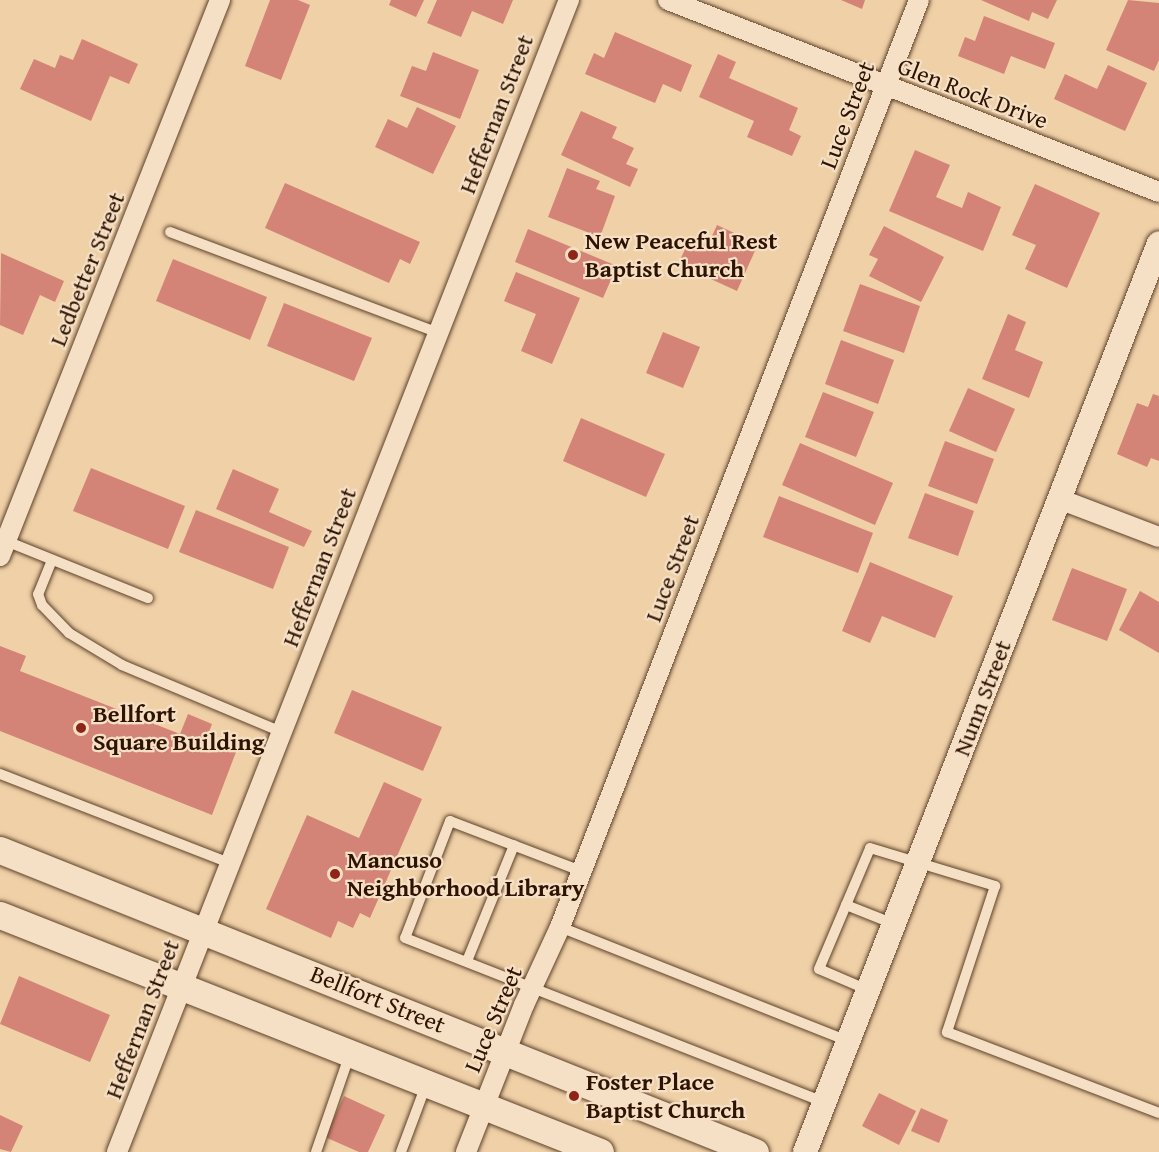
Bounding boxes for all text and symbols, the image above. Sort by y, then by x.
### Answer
street label: Heffernan Street [452,30,540,198]
street label: Glen Rock Drive [894,51,1052,135]
street label: Luce Street [813,57,881,173]
street label: Ledbetter Street [43,188,131,350]
place label: New Peaceful Rest Baptist Church [585,227,777,283]
marker: New Peaceful Rest Baptist Church [566,248,580,262]
street label: Heffernan Street [275,483,363,651]
street label: Luce Street [638,510,706,626]
street label: Nunn Street [947,636,1017,760]
place label: Bellfort Square Building [93,700,264,756]
marker: Bellfort Square Building [74,721,88,735]
place label: Mancuso Neighborhood Library [347,846,584,902]
marker: Mancuso Neighborhood Library [328,867,342,881]
street label: Heffernan Street [98,935,186,1103]
street label: Bellfort Street [306,959,450,1039]
street label: Luce Street [458,962,528,1076]
place label: Foster Place Baptist Church [586,1068,745,1124]
marker: Foster Place Baptist Church [567,1089,581,1103]

